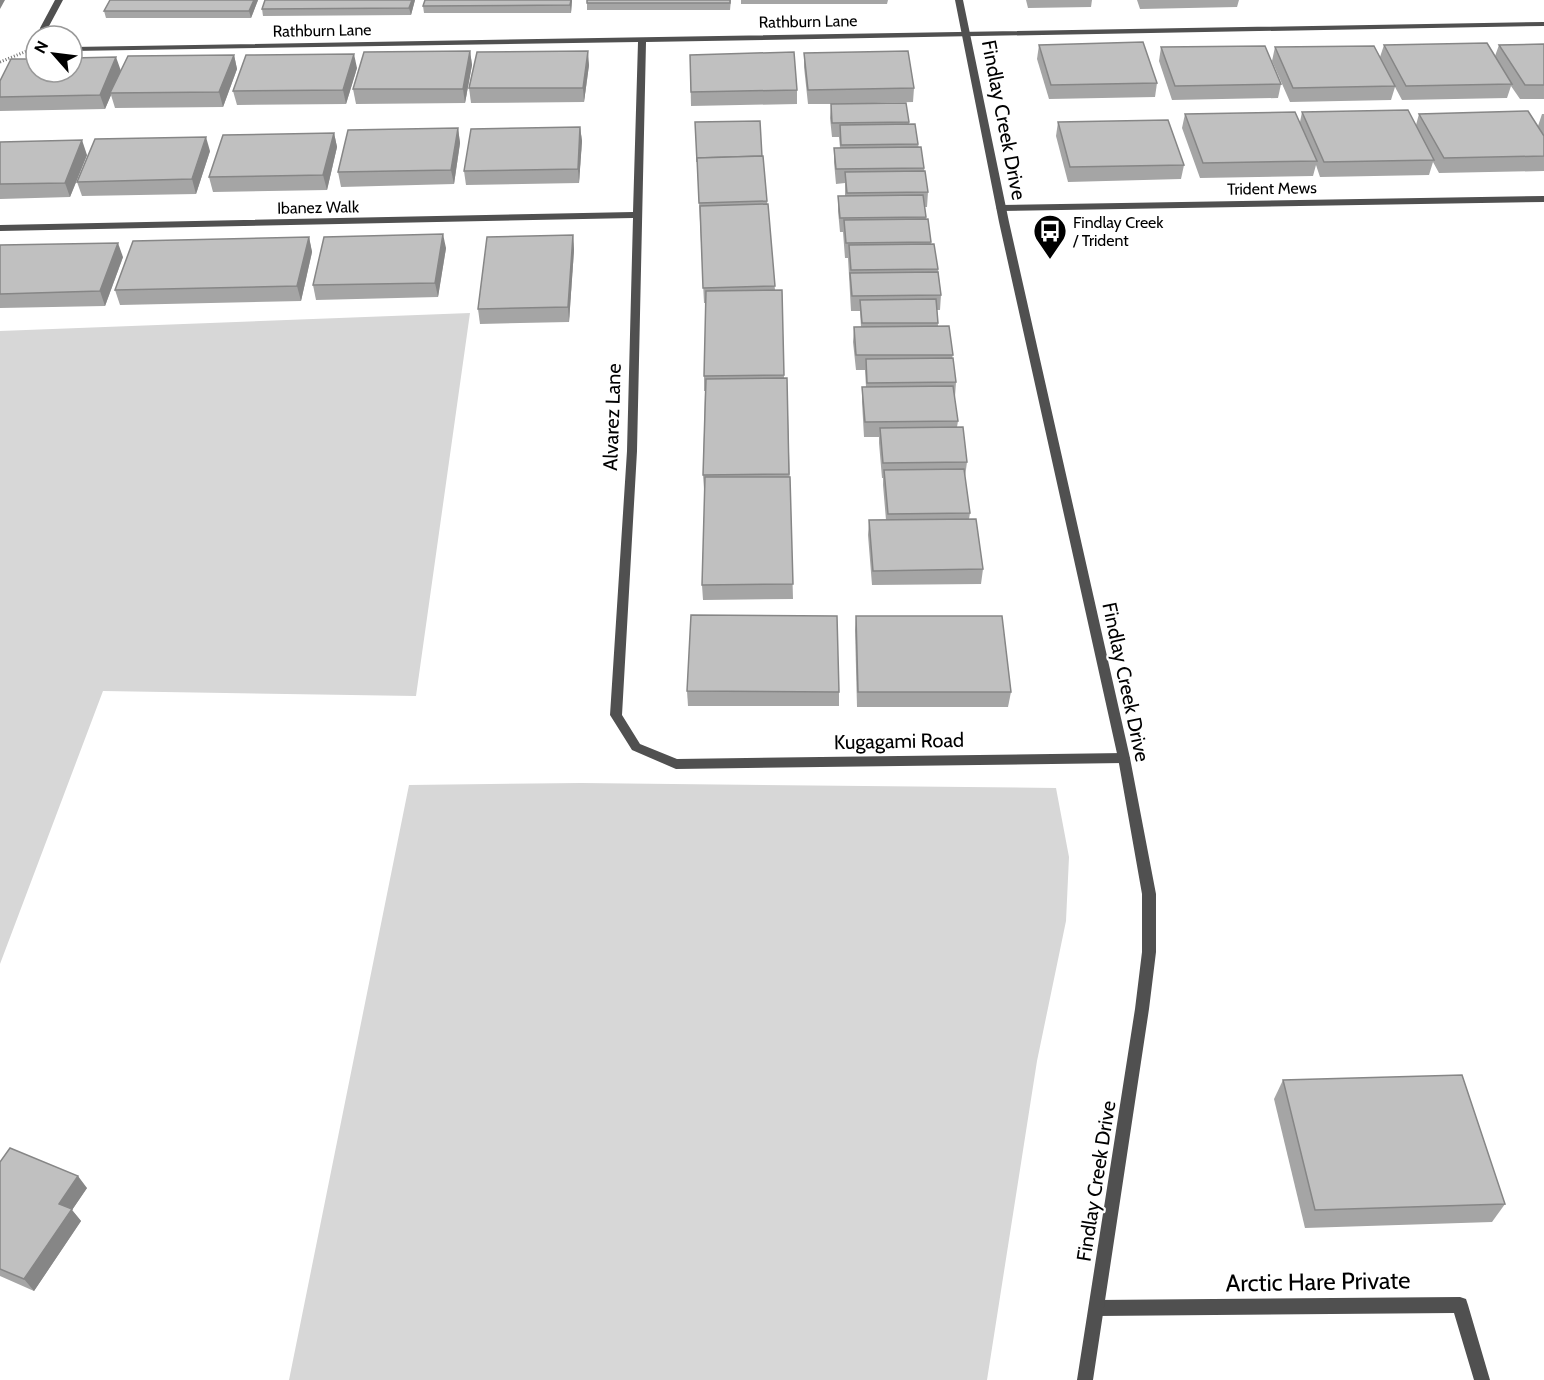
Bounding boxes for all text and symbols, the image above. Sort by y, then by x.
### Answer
street label: Rathburn Lane [758,11,858,32]
street label: Rathburn Lane [272,20,372,41]
north arrow [24,24,84,84]
text: N [30,38,52,57]
street label: Findlay Creek Drive [977,38,1031,202]
street label: Trident Mews [1227,178,1317,199]
street label: Ibanez Walk [277,197,360,218]
bus stop icon: Findlay Creek / Trident [1032,213,1068,260]
place label: Findlay Creek / Trident [1072,213,1164,250]
street label: Alvarez Lane [598,363,626,471]
street label: Findlay Creek Drive [1097,600,1155,764]
street label: Kugagami Road [834,728,964,754]
street label: Findlay Creek Drive [1071,1099,1121,1263]
street label: Arctic Hare Private [1225,1265,1411,1298]

